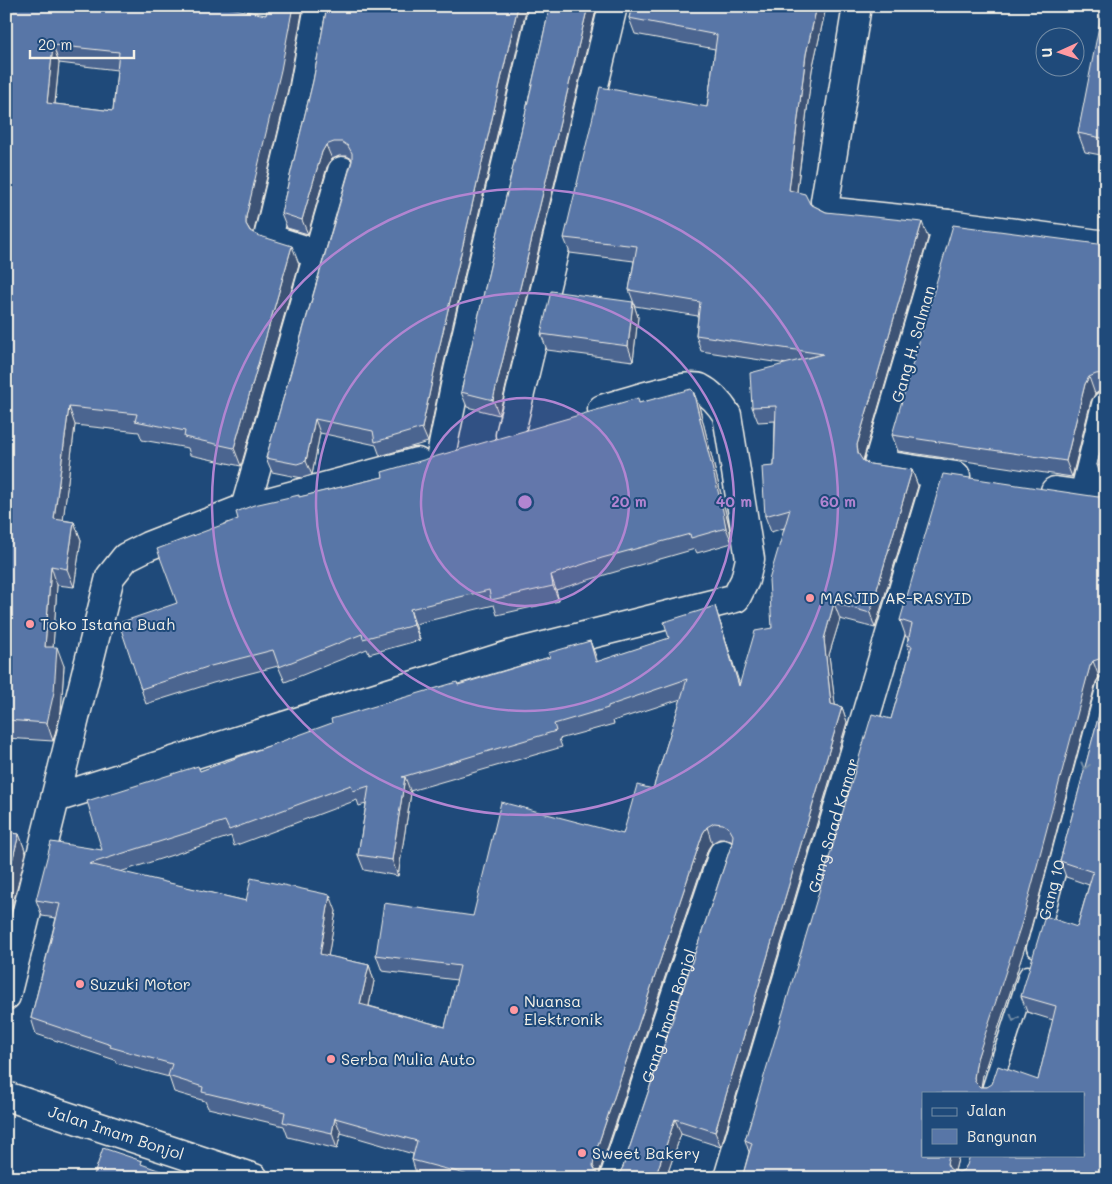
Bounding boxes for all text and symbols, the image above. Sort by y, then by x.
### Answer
scale bar [30,28,134,60]
north arrow [1034,28,1084,78]
text: 20 m [38,34,72,54]
text: U [1037,47,1056,58]
street label: Gang H. Salman [886,283,939,405]
text: 20 m [611,491,647,511]
text: 40 m [716,491,752,511]
text: 60 m [820,491,856,511]
centre of rings [516,493,534,511]
place label: MASJID AR-RASYID [820,587,972,608]
marker: MASJID AR-RASYID [804,592,816,604]
place label: Toko Istana Buah [40,613,175,634]
marker: Toko Istana Buah [24,618,36,630]
street label: Gang Saad Kamar [803,755,863,895]
one-way arrow [1080,761,1090,769]
street label: Gang 10 [1033,857,1069,923]
street label: Gang Imam Bonjol [636,946,700,1085]
place label: Suzuki Motor [90,973,191,994]
marker: Suzuki Motor [74,978,86,990]
place label: Nuansa Elektronik [524,990,602,1029]
marker: Nuansa Elektronik [508,1004,520,1016]
one-way arrow [1010,1013,1020,1022]
place label: Serba Mulia Auto [341,1048,475,1069]
marker: Serba Mulia Auto [325,1053,337,1065]
legend [922,1092,1084,1156]
street label: Jalan Imam Bonjol [46,1100,187,1164]
text: Jalan [967,1100,1006,1120]
text: Bangunan [967,1126,1037,1146]
place label: Sweet Bakery [592,1142,700,1163]
marker: Sweet Bakery [576,1147,588,1159]

